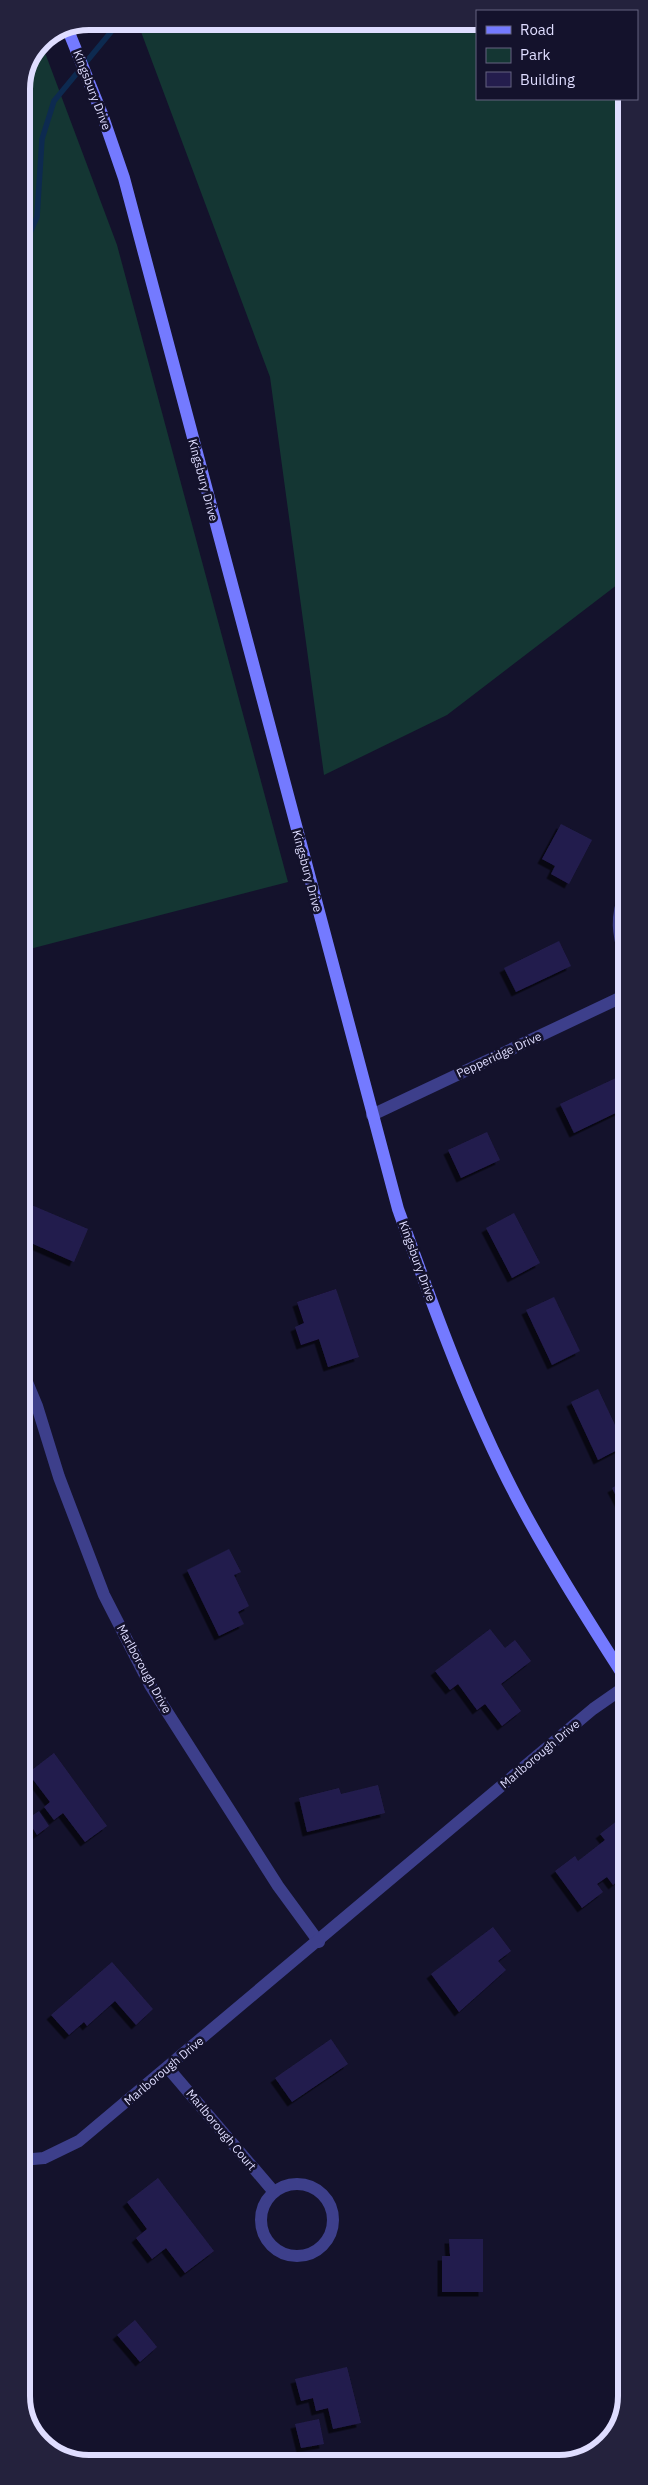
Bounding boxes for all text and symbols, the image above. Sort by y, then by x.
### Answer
legend [476,10,638,100]
text: Road [520,20,555,39]
text: Park [520,45,550,64]
street label: Kingsbury Drive [70,48,115,132]
text: Building [520,70,575,89]
street label: Kingsbury Drive [185,437,222,523]
street label: Kingsbury Drive [289,828,326,914]
street label: Pepperidge Drive [454,1028,544,1081]
street label: Kingsbury Drive [396,1219,439,1304]
street label: Marlborough Drive [114,1622,175,1716]
street label: Marlborough Drive [497,1716,583,1791]
street label: Marlborough Drive [121,2033,207,2108]
street label: Marlborough Court [183,2086,260,2173]

